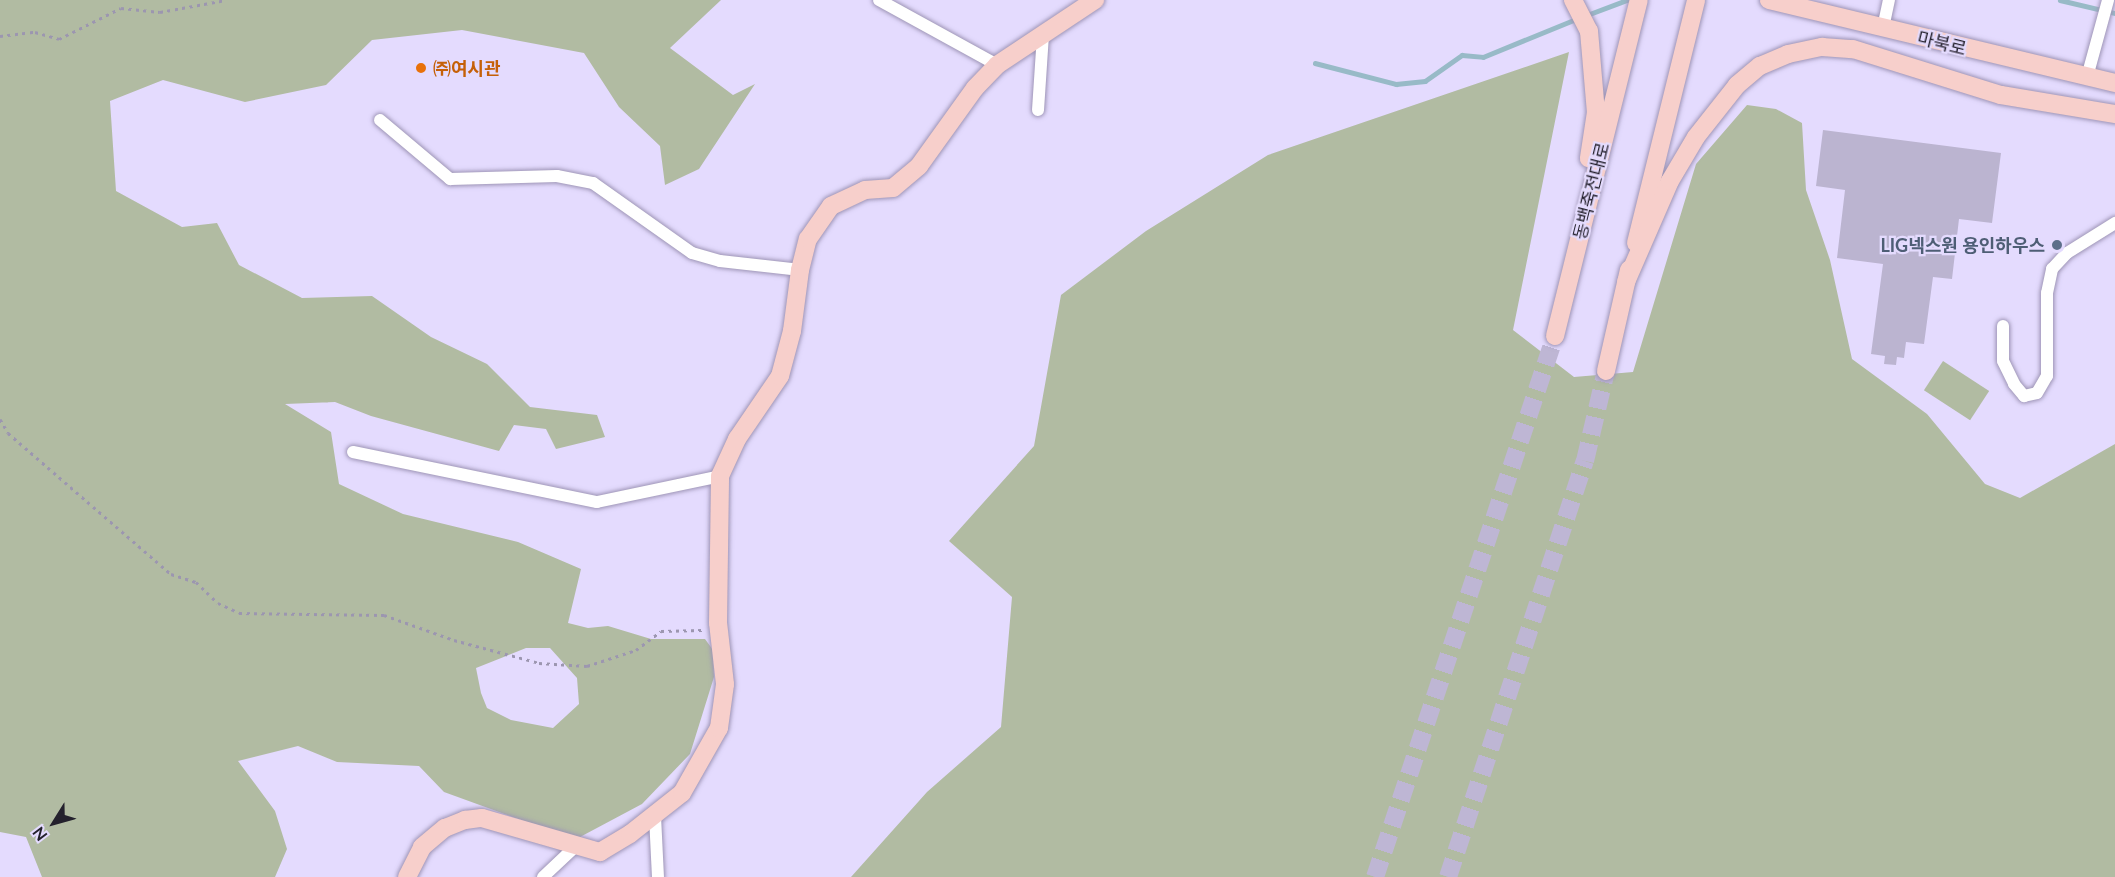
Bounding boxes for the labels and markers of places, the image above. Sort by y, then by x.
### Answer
place label: ㈜여시관 [433,57,501,79]
marker: ㈜여시관 [414,61,428,75]
place label: LIG넥스원 용인하우스 [1880,234,2045,256]
marker: LIG넥스원 용인하우스 [2050,238,2064,252]

